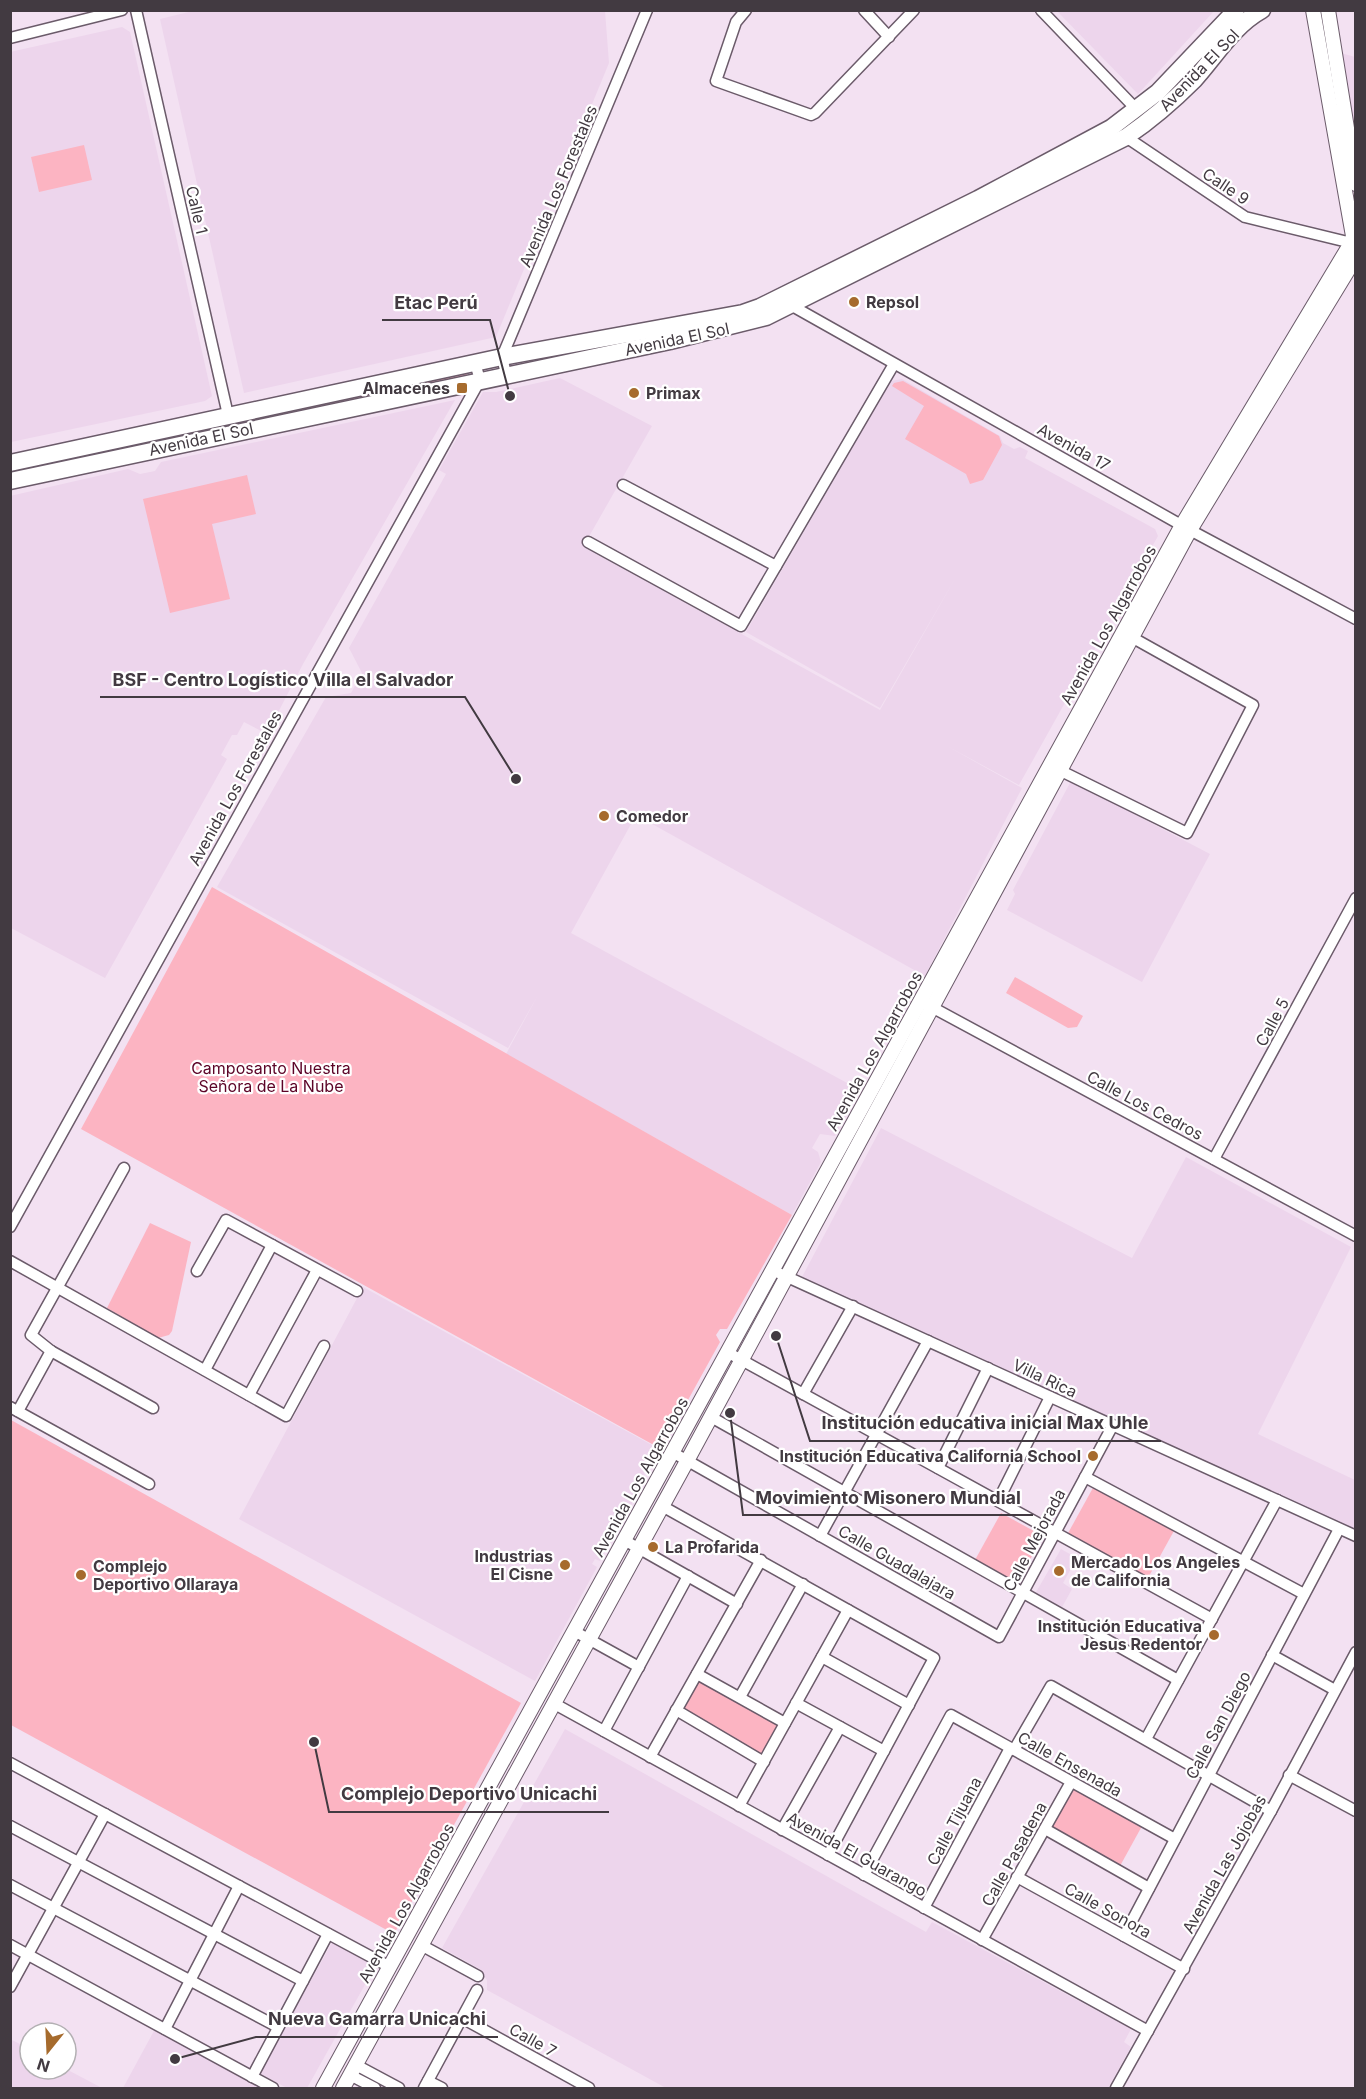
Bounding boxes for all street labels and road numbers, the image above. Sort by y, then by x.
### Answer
street label: Avenida El Sol [1155,25,1243,115]
street label: Avenida Los Forestales [515,102,601,270]
street label: Calle 9 [1199,163,1253,209]
street label: Calle 1 [182,184,212,236]
street label: Avenida El Sol [623,318,731,360]
street label: Avenida El Sol [147,418,255,460]
street label: Avenida 17 [1034,419,1114,475]
street label: Avenida Los Algarrobos [1056,542,1160,708]
street label: Avenida Los Forestales [184,707,286,869]
street label: Avenida Los Algarrobos [822,968,926,1134]
street label: Calle 5 [1251,994,1293,1050]
street label: Calle Los Cedros [1084,1066,1206,1144]
street label: Villa Rica [1010,1354,1080,1402]
street label: Avenida Los Algarrobos [588,1394,692,1560]
street label: Calle Mejorada [999,1485,1069,1595]
street label: Calle Guadalajara [835,1520,959,1604]
street label: Calle San Diego [1181,1668,1255,1782]
street label: Calle Ensenada [1014,1727,1126,1801]
street label: Calle Tijuana [922,1773,986,1869]
street label: Avenida Las Jojobas [1178,1791,1270,1937]
street label: Calle Pasadena [977,1798,1051,1910]
street label: Avenida El Guarango [784,1807,930,1901]
street label: Avenida Los Algarrobos [354,1820,458,1986]
street label: Calle Sonora [1061,1878,1155,1942]
street label: Calle 7 [506,2019,560,2061]

